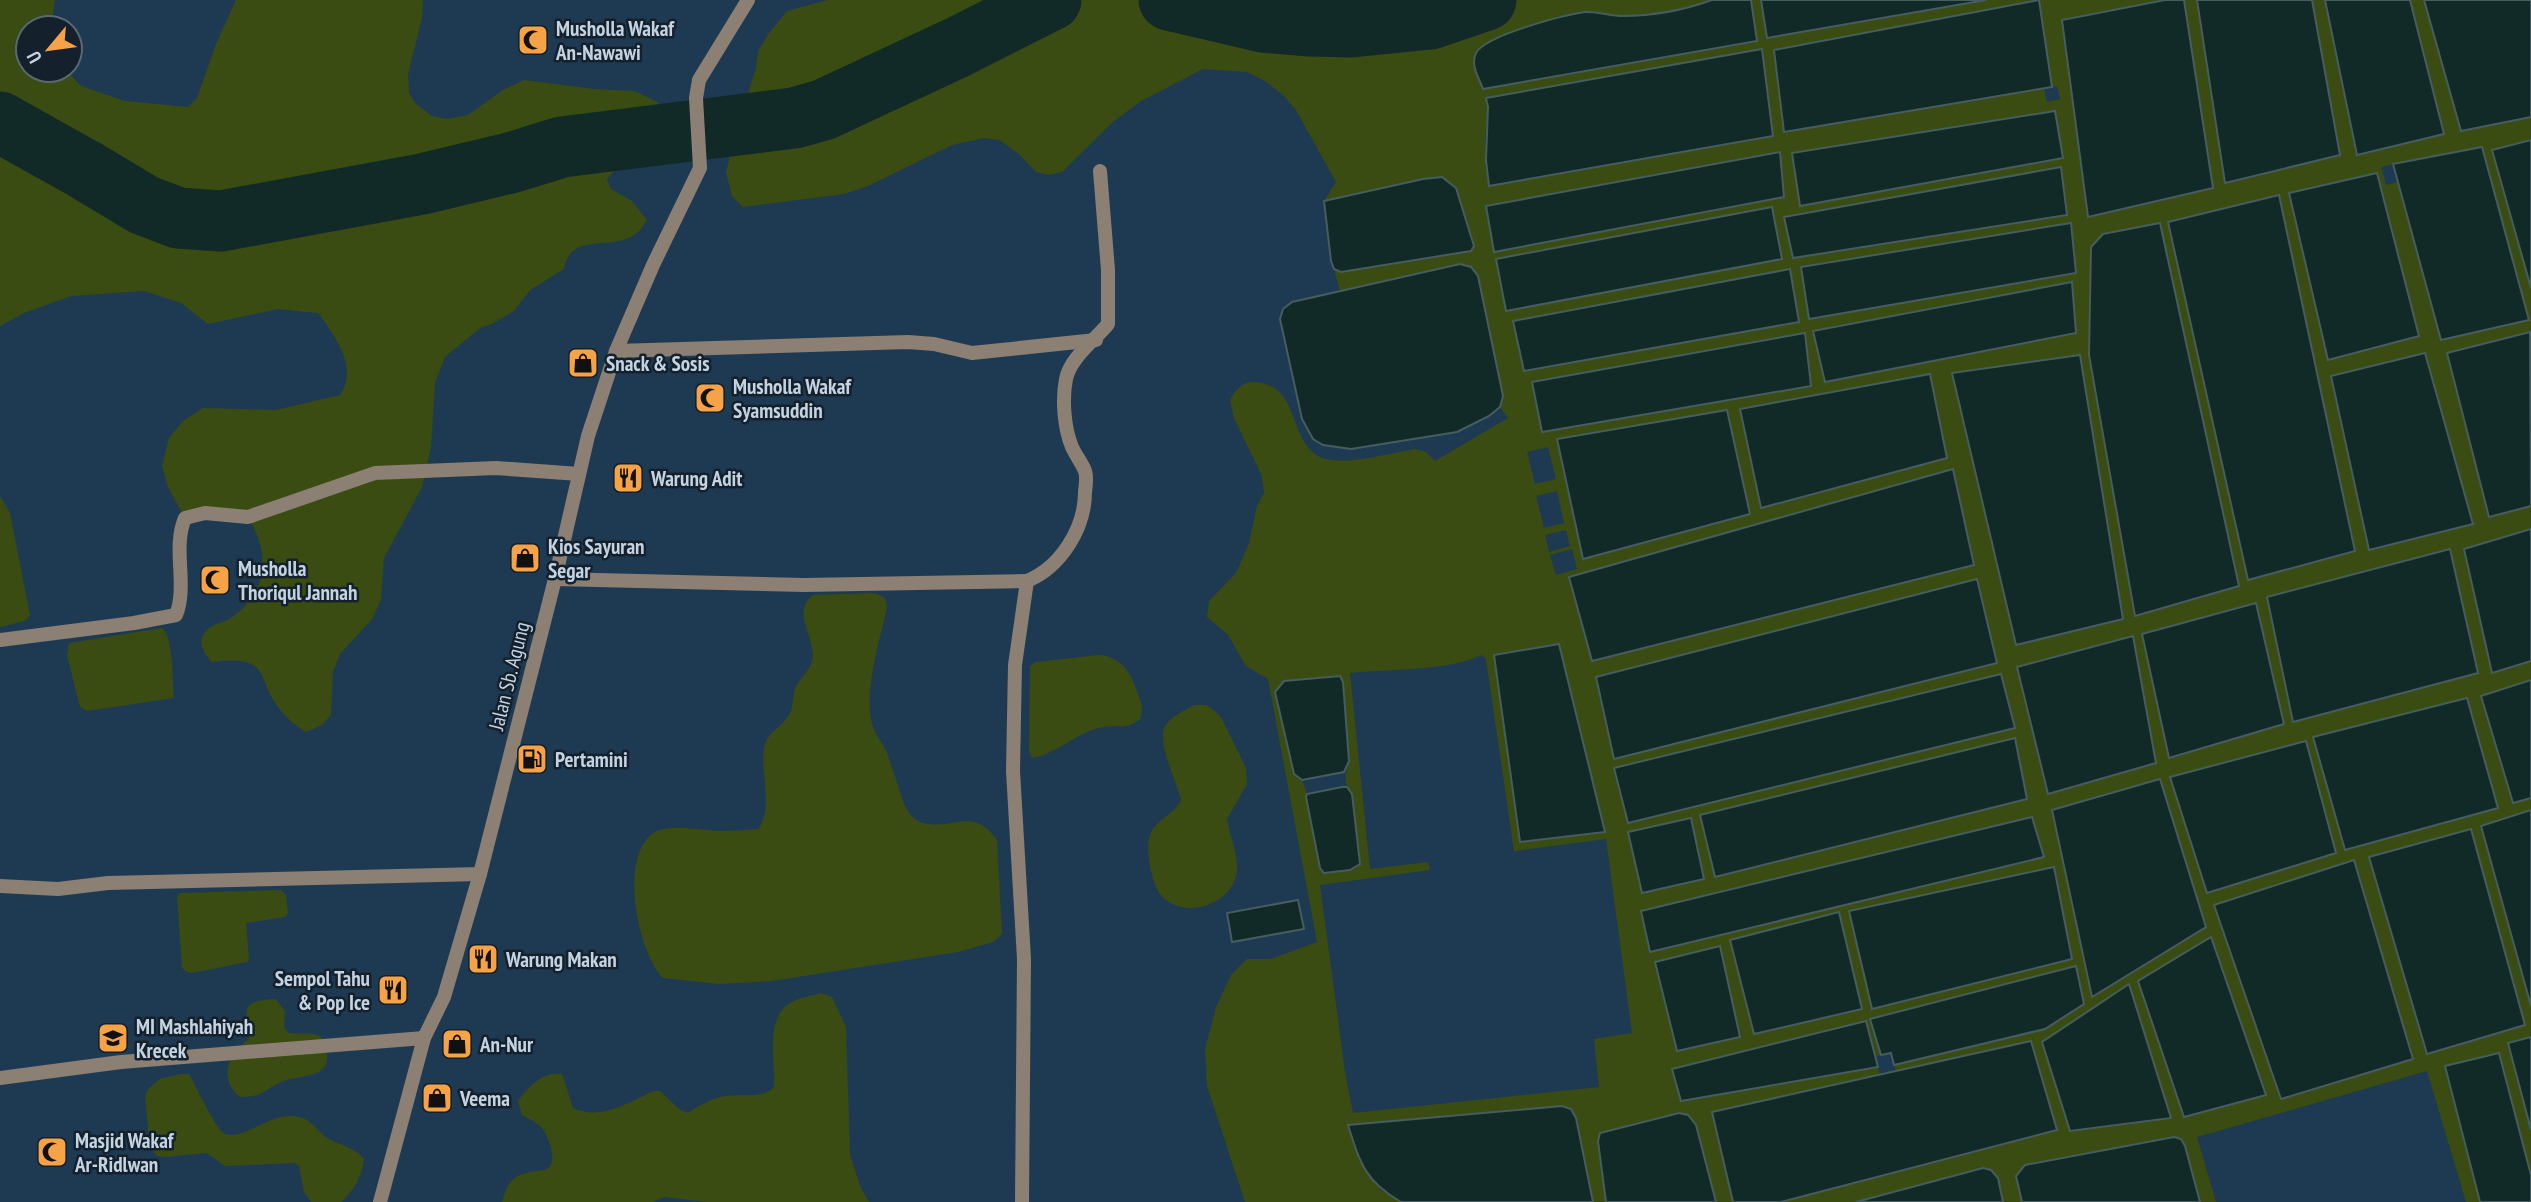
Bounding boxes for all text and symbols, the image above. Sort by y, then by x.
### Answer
north arrow [14,14,84,84]
place label: Musholla Wakaf An-Nawawi [555,15,675,66]
mosque icon: Musholla Wakaf An-Nawawi [516,23,550,57]
text: U [21,47,47,67]
shop icon: Snack & Sosis [566,346,600,380]
place label: Snack & Sosis [606,350,710,377]
place label: Musholla Wakaf Syamsuddin [733,373,852,424]
mosque icon: Musholla Wakaf Syamsuddin [693,381,727,415]
restaurant icon: Warung Adit [611,461,645,495]
place label: Warung Adit [650,465,742,492]
place label: Kios Sayuran Segar [548,533,645,584]
shop icon: Kios Sayuran Segar [508,541,542,575]
place label: Musholla Thoriqul Jannah [238,555,357,606]
mosque icon: Musholla Thoriqul Jannah [198,563,232,597]
street label: Jalan Sb. Agung [482,619,536,734]
fuel station icon: Pertamini [515,742,549,776]
place label: Pertamini [555,746,628,773]
restaurant icon: Warung Makan [466,942,500,976]
place label: Warung Makan [505,946,617,973]
place label: Sempol Tahu & Pop Ice [275,965,370,1016]
restaurant icon: Sempol Tahu & Pop Ice [376,973,410,1007]
place label: MI Mashlahiyah Krecek [136,1013,253,1064]
school or university icon: MI Mashlahiyah Krecek [96,1021,130,1055]
shop icon: An-Nur [440,1027,474,1061]
place label: An-Nur [479,1031,534,1058]
shop icon: Veema [420,1081,454,1115]
place label: Veema [459,1085,510,1112]
place label: Masjid Wakaf Ar-Ridlwan [74,1127,175,1178]
mosque icon: Masjid Wakaf Ar-Ridlwan [35,1135,69,1169]

